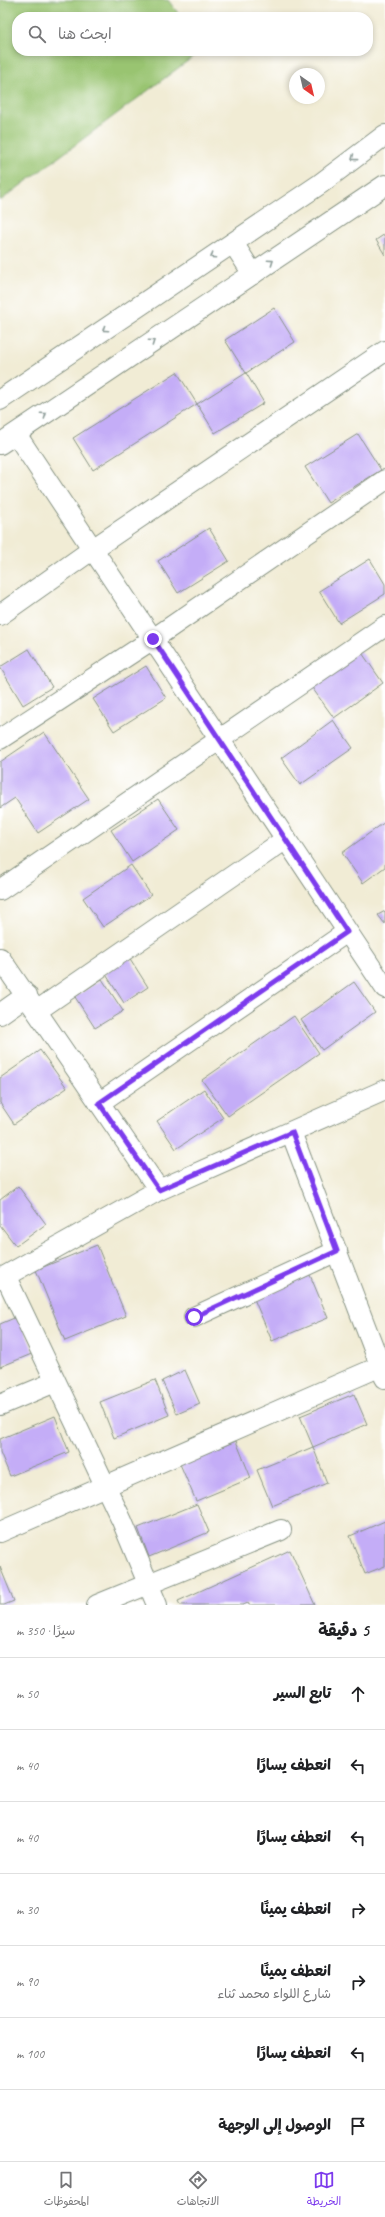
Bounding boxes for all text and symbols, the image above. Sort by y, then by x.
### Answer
search box [12,12,373,56]
icon: search [26,23,48,45]
text: ابحث هنا [58,25,112,44]
north arrow [289,68,325,104]
one-way arrow [351,153,358,160]
one-way arrow [210,251,217,258]
one-way arrow [267,260,274,267]
one-way arrow [102,324,109,332]
one-way arrow [148,339,155,347]
one-way arrow [40,412,47,420]
route end [144,630,162,648]
route start [185,1308,203,1326]
text: 5 دقيقة [318,1620,369,1641]
text: سيرًا · 350 m [16,1623,75,1639]
icon: ahead [347,1683,369,1705]
text: تابع السير [274,1684,331,1703]
text: 50 m [16,1686,38,1702]
icon: left [347,1755,369,1777]
text: انعطف يسارًا [256,1756,331,1775]
text: 40 m [16,1758,38,1774]
icon: left [347,1827,369,1849]
text: انعطف يسارًا [256,1828,331,1847]
text: 40 m [16,1830,38,1846]
icon: right [347,1899,369,1921]
text: انعطف يمينًا [260,1900,331,1919]
text: 30 m [16,1902,38,1918]
text: انعطف يمينًا [260,1962,331,1981]
icon: right [347,1971,369,1993]
text: 90 m [16,1974,38,1990]
text: شارع اللواء محمد ثناء [217,1986,331,2002]
icon: left [347,2043,369,2065]
text: انعطف يسارًا [256,2044,331,2063]
text: 100 m [16,2046,44,2062]
icon: arrive [347,2115,369,2137]
text: الوصول إلى الوجهة [218,2116,331,2135]
tab: المحفوظات [44,2169,89,2211]
tab: الاتجاهات [177,2169,219,2211]
tab: الخريطة [307,2169,341,2211]

